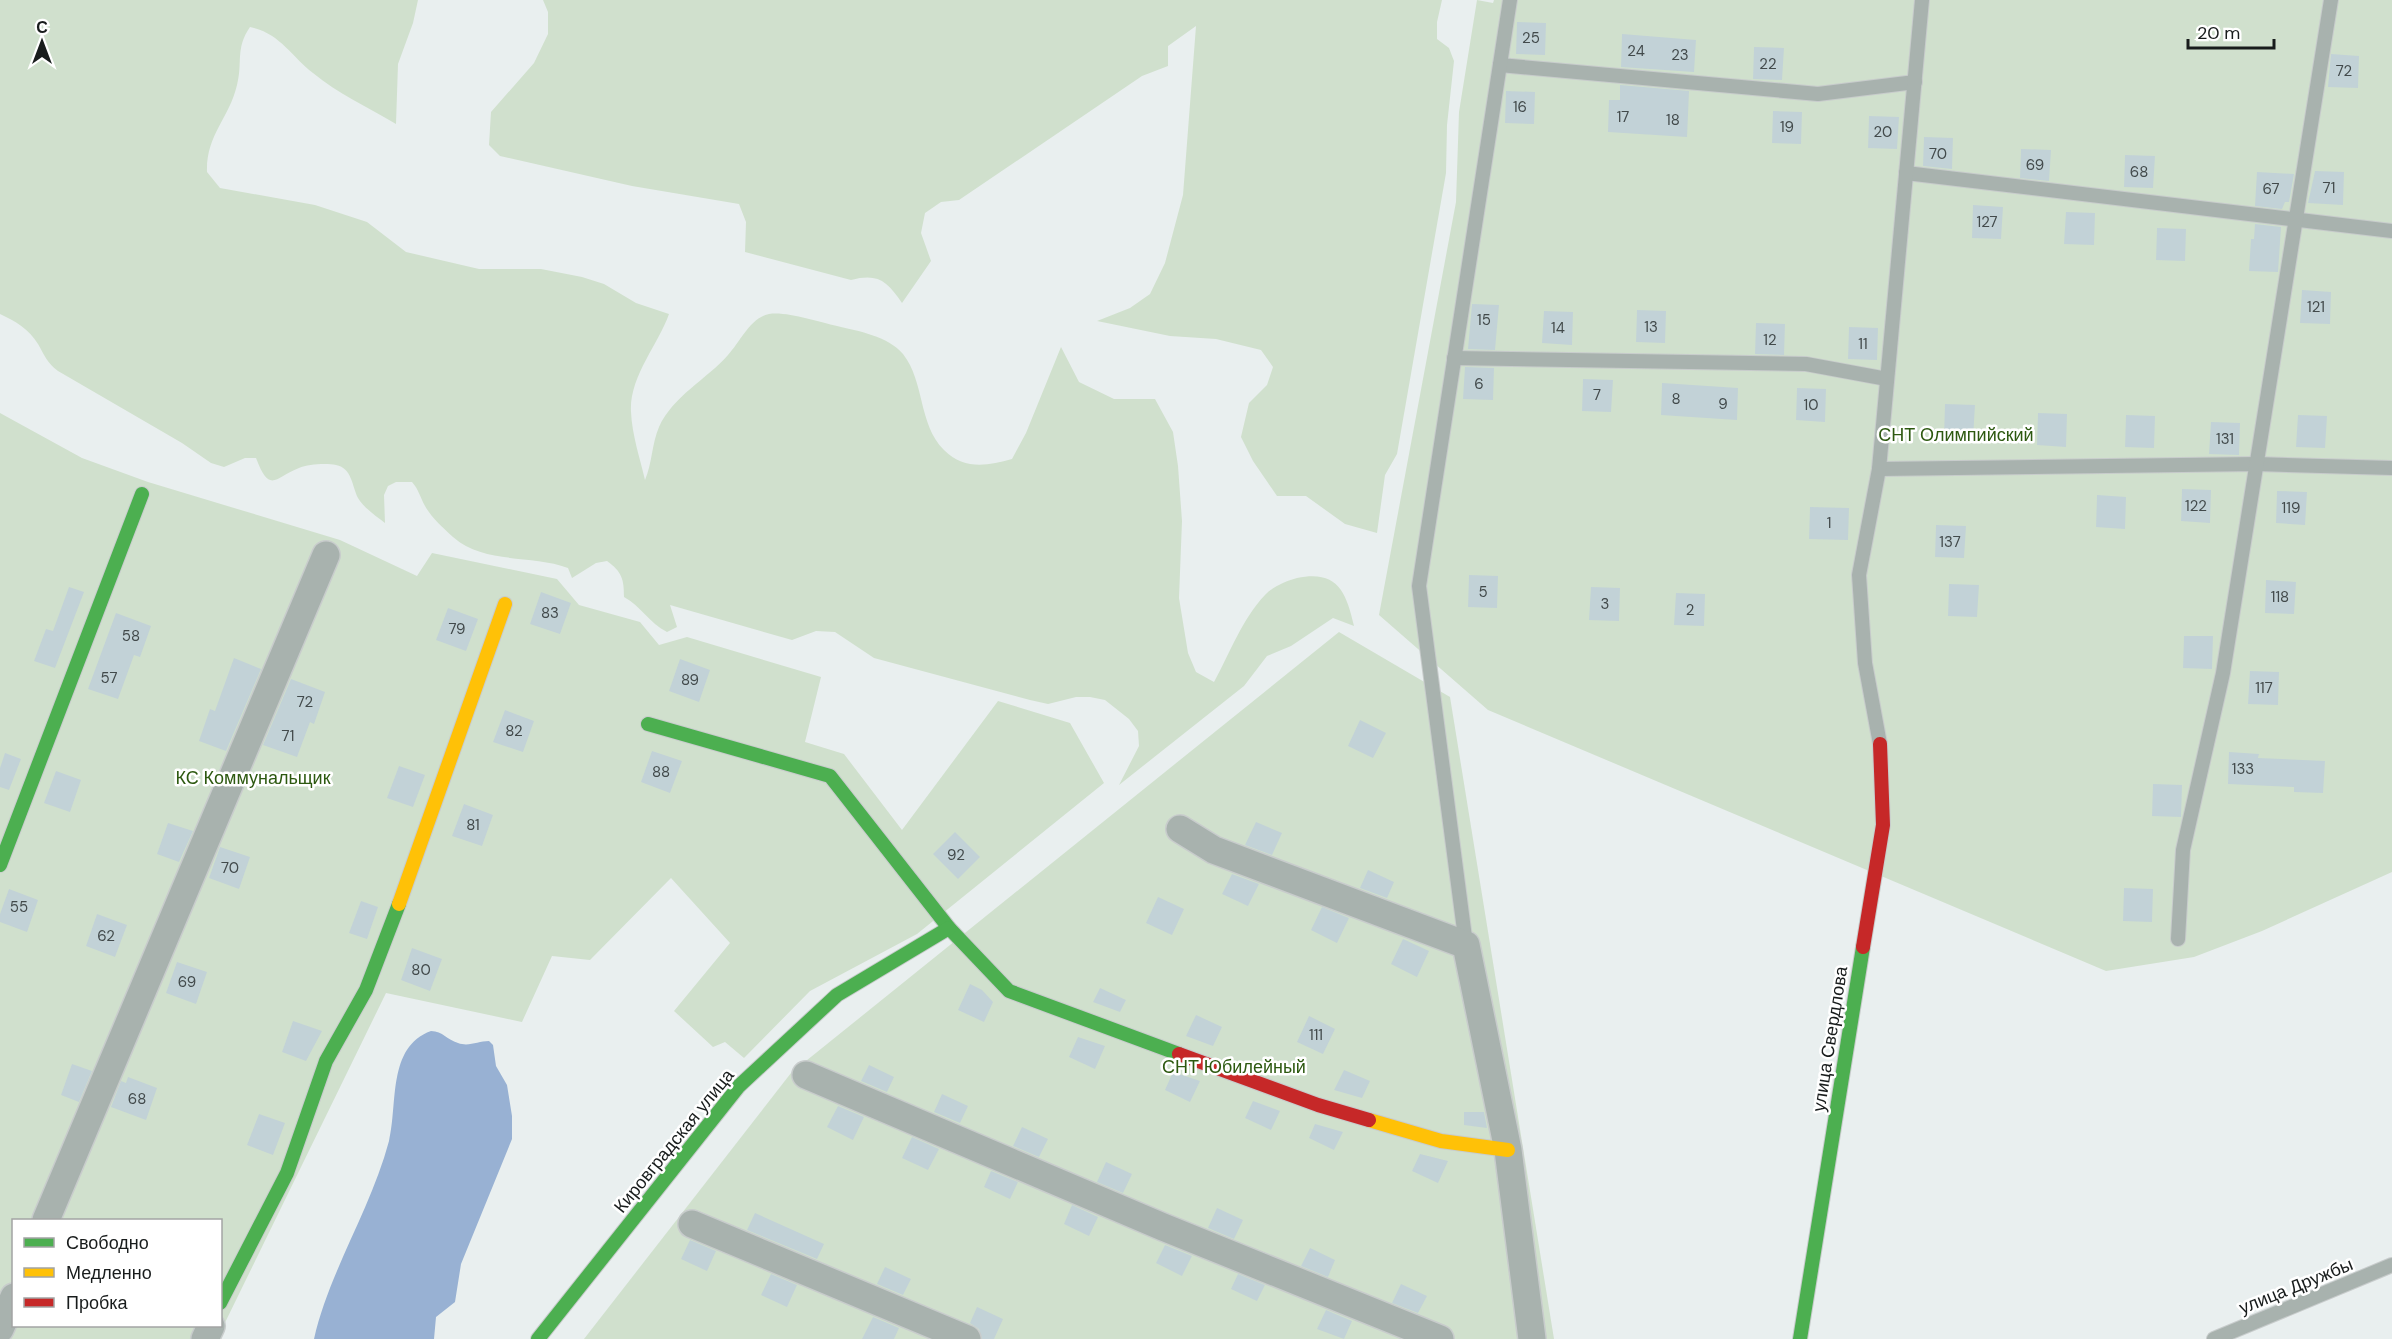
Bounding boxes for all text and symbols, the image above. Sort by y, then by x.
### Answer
north arrow [12,12,72,72]
scale bar [2188,12,2274,50]
text: С [36,17,48,38]
text: 20 m [2197,21,2240,45]
house number: 25 [1522,28,1540,48]
house number: 24 [1627,41,1645,61]
house number: 23 [1671,45,1689,65]
house number: 22 [1759,54,1777,74]
house number: 72 [2336,61,2352,81]
house number: 16 [1513,97,1527,117]
house number: 17 [1617,107,1629,127]
house number: 18 [1666,110,1680,130]
house number: 19 [1780,117,1794,137]
house number: 20 [1874,122,1892,142]
house number: 70 [1929,144,1947,164]
house number: 69 [2026,155,2044,175]
house number: 68 [2130,162,2148,182]
house number: 71 [2323,178,2335,198]
house number: 67 [2262,179,2280,199]
house number: 127 [1976,212,1998,232]
house number: 121 [2307,297,2325,317]
house number: 15 [1477,310,1491,330]
house number: 13 [1644,317,1658,337]
house number: 14 [1551,318,1565,338]
house number: 12 [1763,330,1777,350]
house number: 11 [1858,334,1868,354]
house number: 6 [1474,374,1484,394]
house number: 7 [1593,385,1601,405]
house number: 8 [1671,389,1681,409]
house number: 9 [1718,394,1728,414]
house number: 10 [1804,395,1818,415]
park label: СНТ Олимпийский [1878,423,2034,447]
house number: 131 [2216,429,2234,449]
house number: 122 [2185,496,2207,516]
house number: 119 [2282,498,2300,518]
house number: 1 [1827,513,1831,533]
house number: 137 [1939,532,1961,552]
house number: 5 [1478,582,1488,602]
house number: 118 [2271,587,2289,607]
house number: 3 [1601,594,1609,614]
house number: 2 [1686,600,1694,620]
house number: 83 [541,603,559,623]
house number: 79 [448,619,466,639]
house number: 58 [122,626,140,646]
house number: 57 [101,668,117,688]
house number: 89 [681,670,699,690]
house number: 117 [2255,678,2273,698]
house number: 72 [297,692,313,712]
house number: 82 [505,721,523,741]
house number: 71 [282,726,294,746]
house number: 133 [2232,759,2254,779]
house number: 88 [652,762,670,782]
park label: КС Коммунальщик [175,766,331,790]
house number: 81 [466,815,480,835]
house number: 92 [947,845,965,865]
house number: 70 [221,858,239,878]
house number: 55 [10,897,28,917]
house number: 62 [97,926,115,946]
house number: 80 [411,960,431,980]
street label: улица Свердлова [1807,964,1853,1113]
house number: 69 [178,972,196,992]
house number: 111 [1309,1025,1323,1045]
park label: СНТ Юбилейный [1162,1055,1306,1079]
street label: Кировградская улица [609,1063,740,1218]
house number: 68 [128,1089,146,1109]
legend [12,1219,222,1327]
text: Свободно [66,1231,149,1255]
street label: улица Дружбы [2235,1252,2357,1320]
text: Медленно [66,1261,152,1285]
text: Пробка [66,1291,129,1315]

